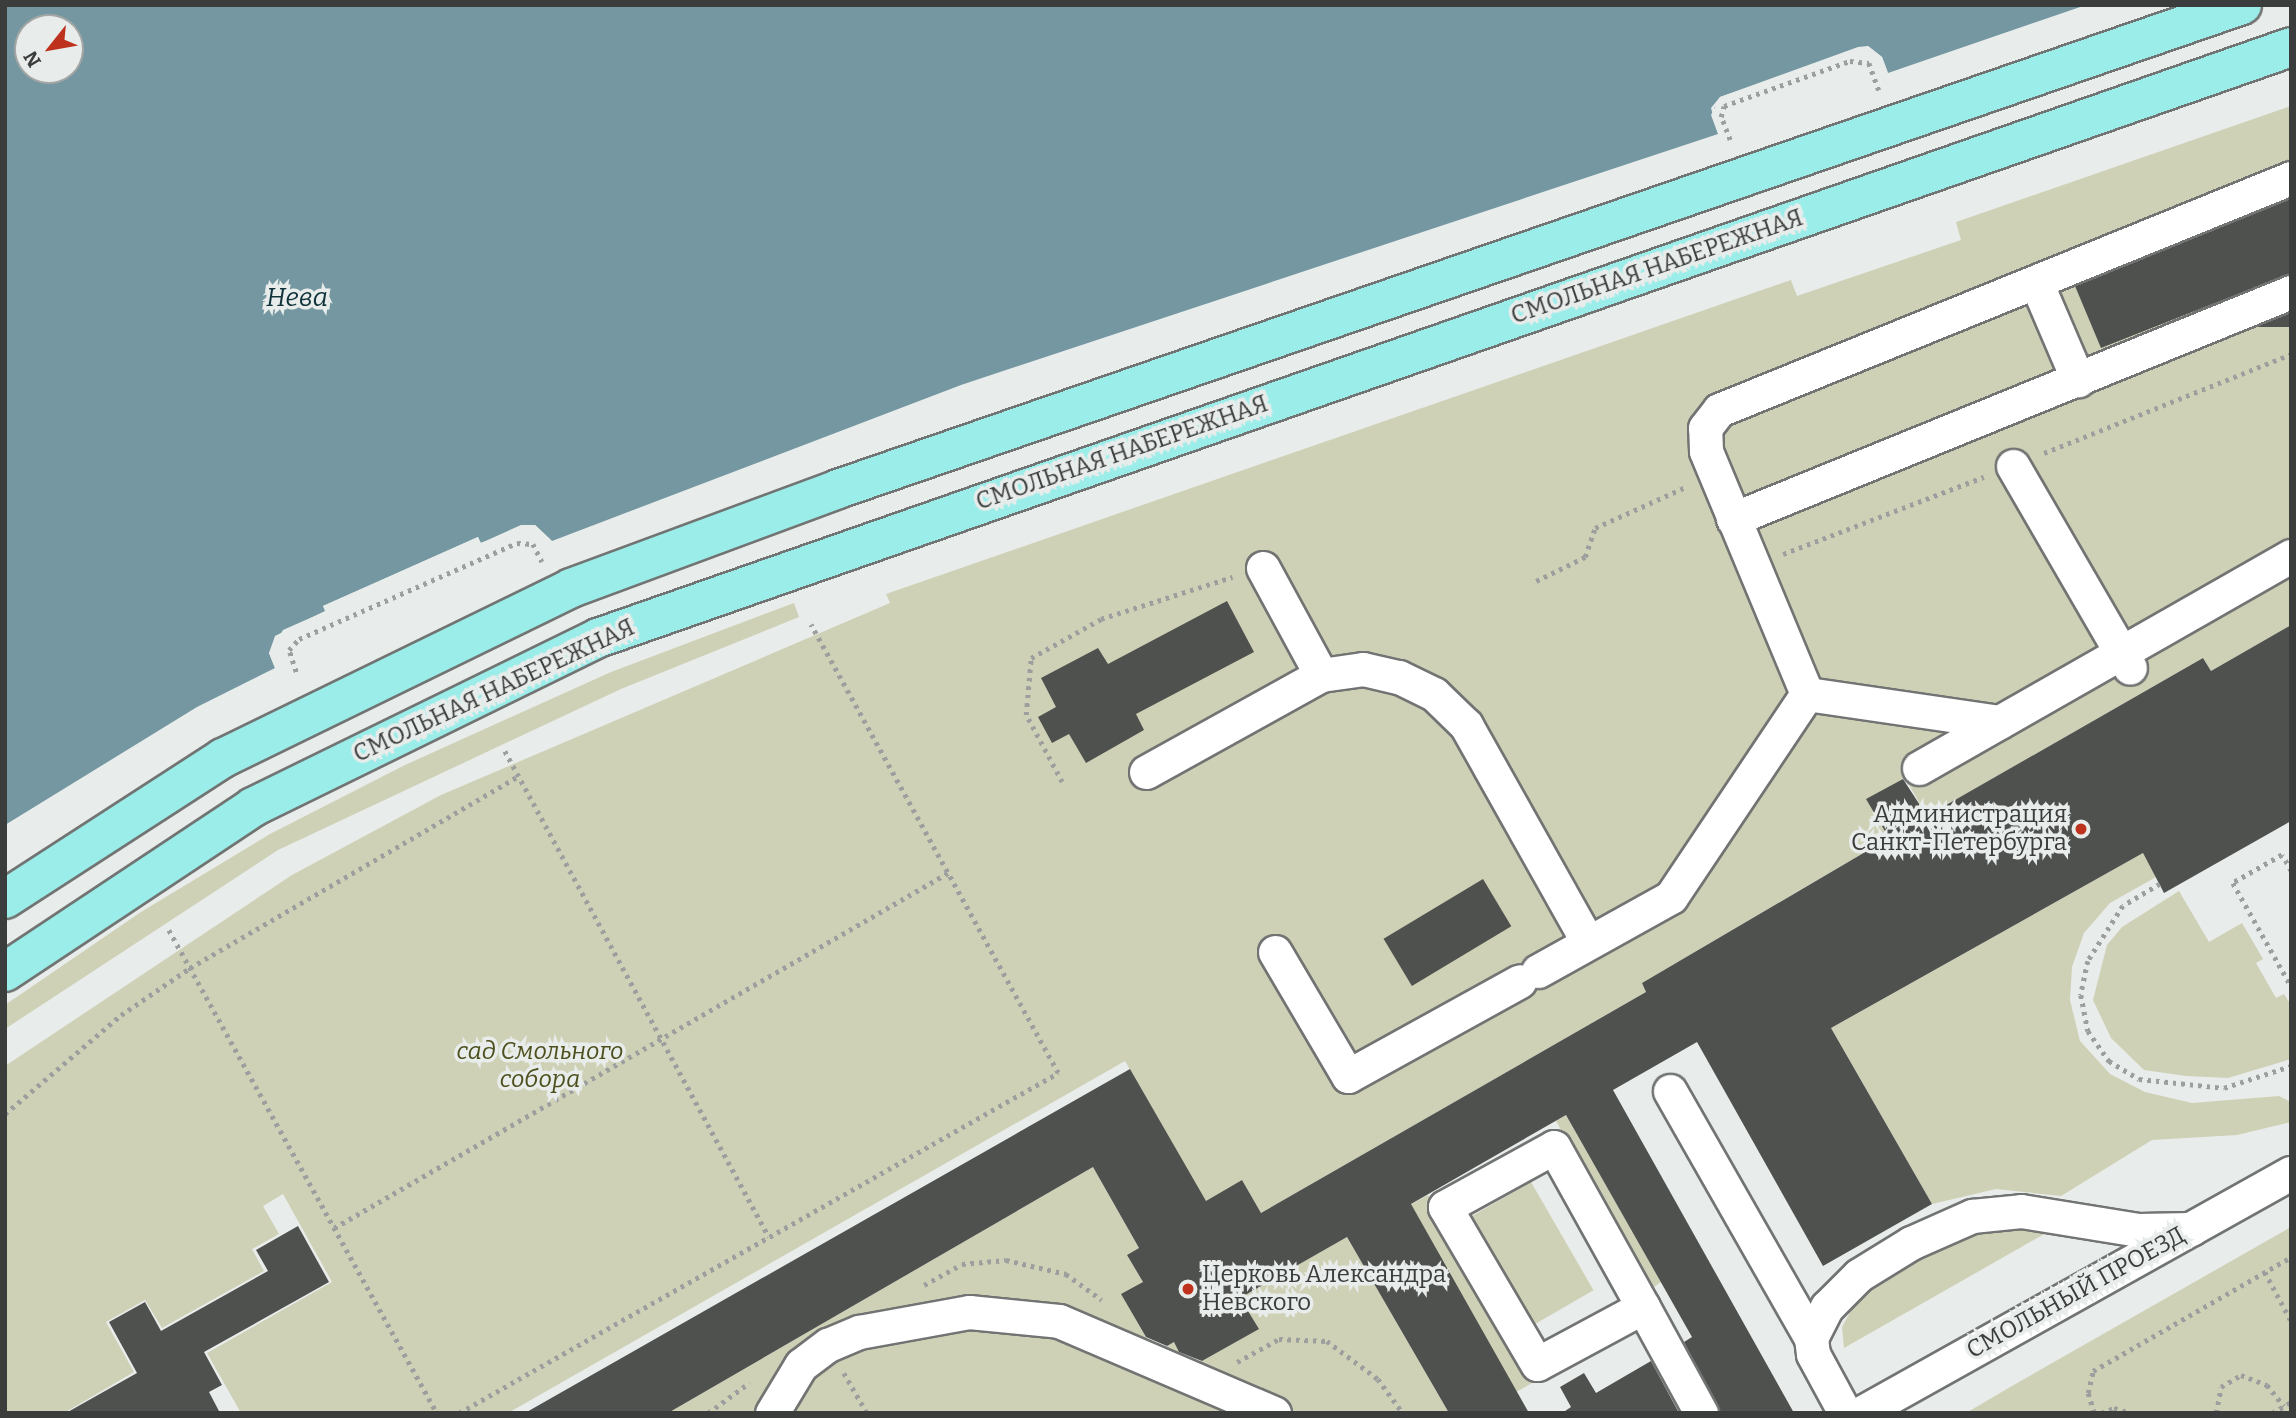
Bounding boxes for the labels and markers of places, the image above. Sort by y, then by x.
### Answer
place label: Администрация Санкт-Петербурга [1851,801,2067,857]
marker: Администрация Санкт-Петербурга [2073,821,2089,837]
place label: Церковь Александра Невского [1202,1261,1446,1317]
marker: Церковь Александра Невского [1180,1281,1196,1297]

